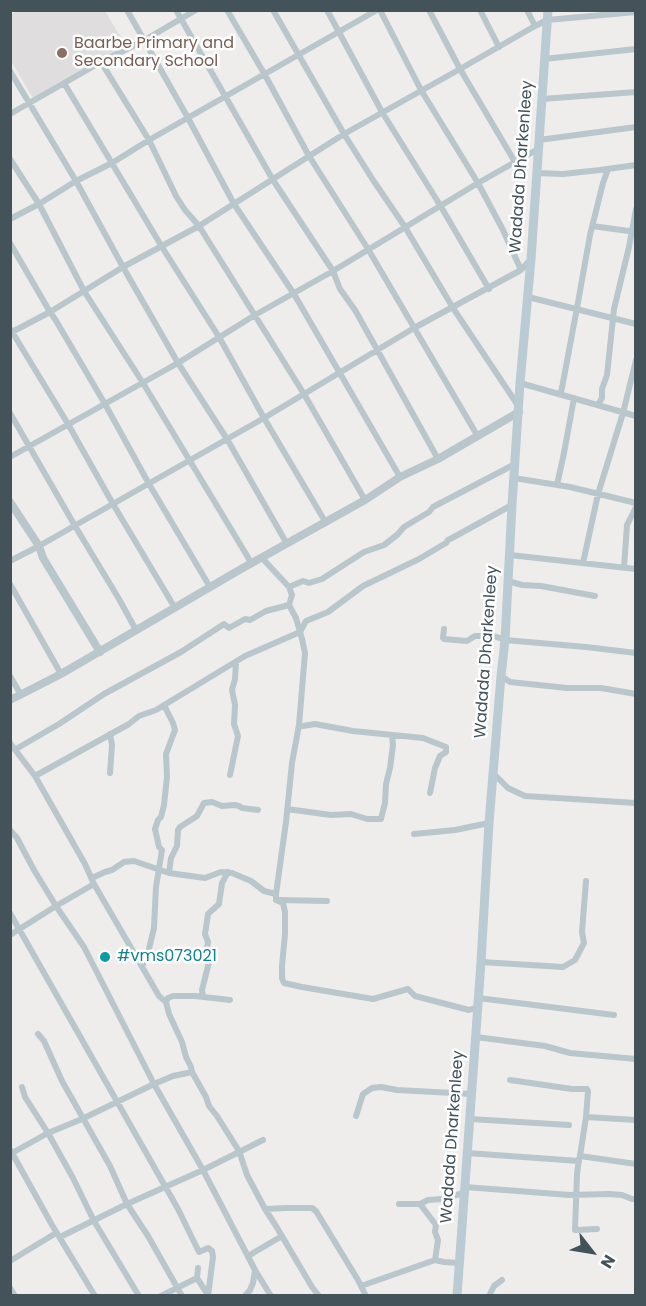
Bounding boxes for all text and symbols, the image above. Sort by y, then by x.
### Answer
place label: Baarbe Primary and Secondary School [74,34,234,72]
marker: Baarbe Primary and Secondary School [55,46,69,60]
street label: Wadada Dharkenleey [506,80,538,254]
street label: Wadada Dharkenleey [471,565,503,739]
place label: #vms073021 [117,947,217,967]
marker: #vms073021 [98,950,112,964]
street label: Wadada Dharkenleey [437,1050,469,1224]
north arrow [562,1222,622,1282]
text: N [595,1250,621,1273]

